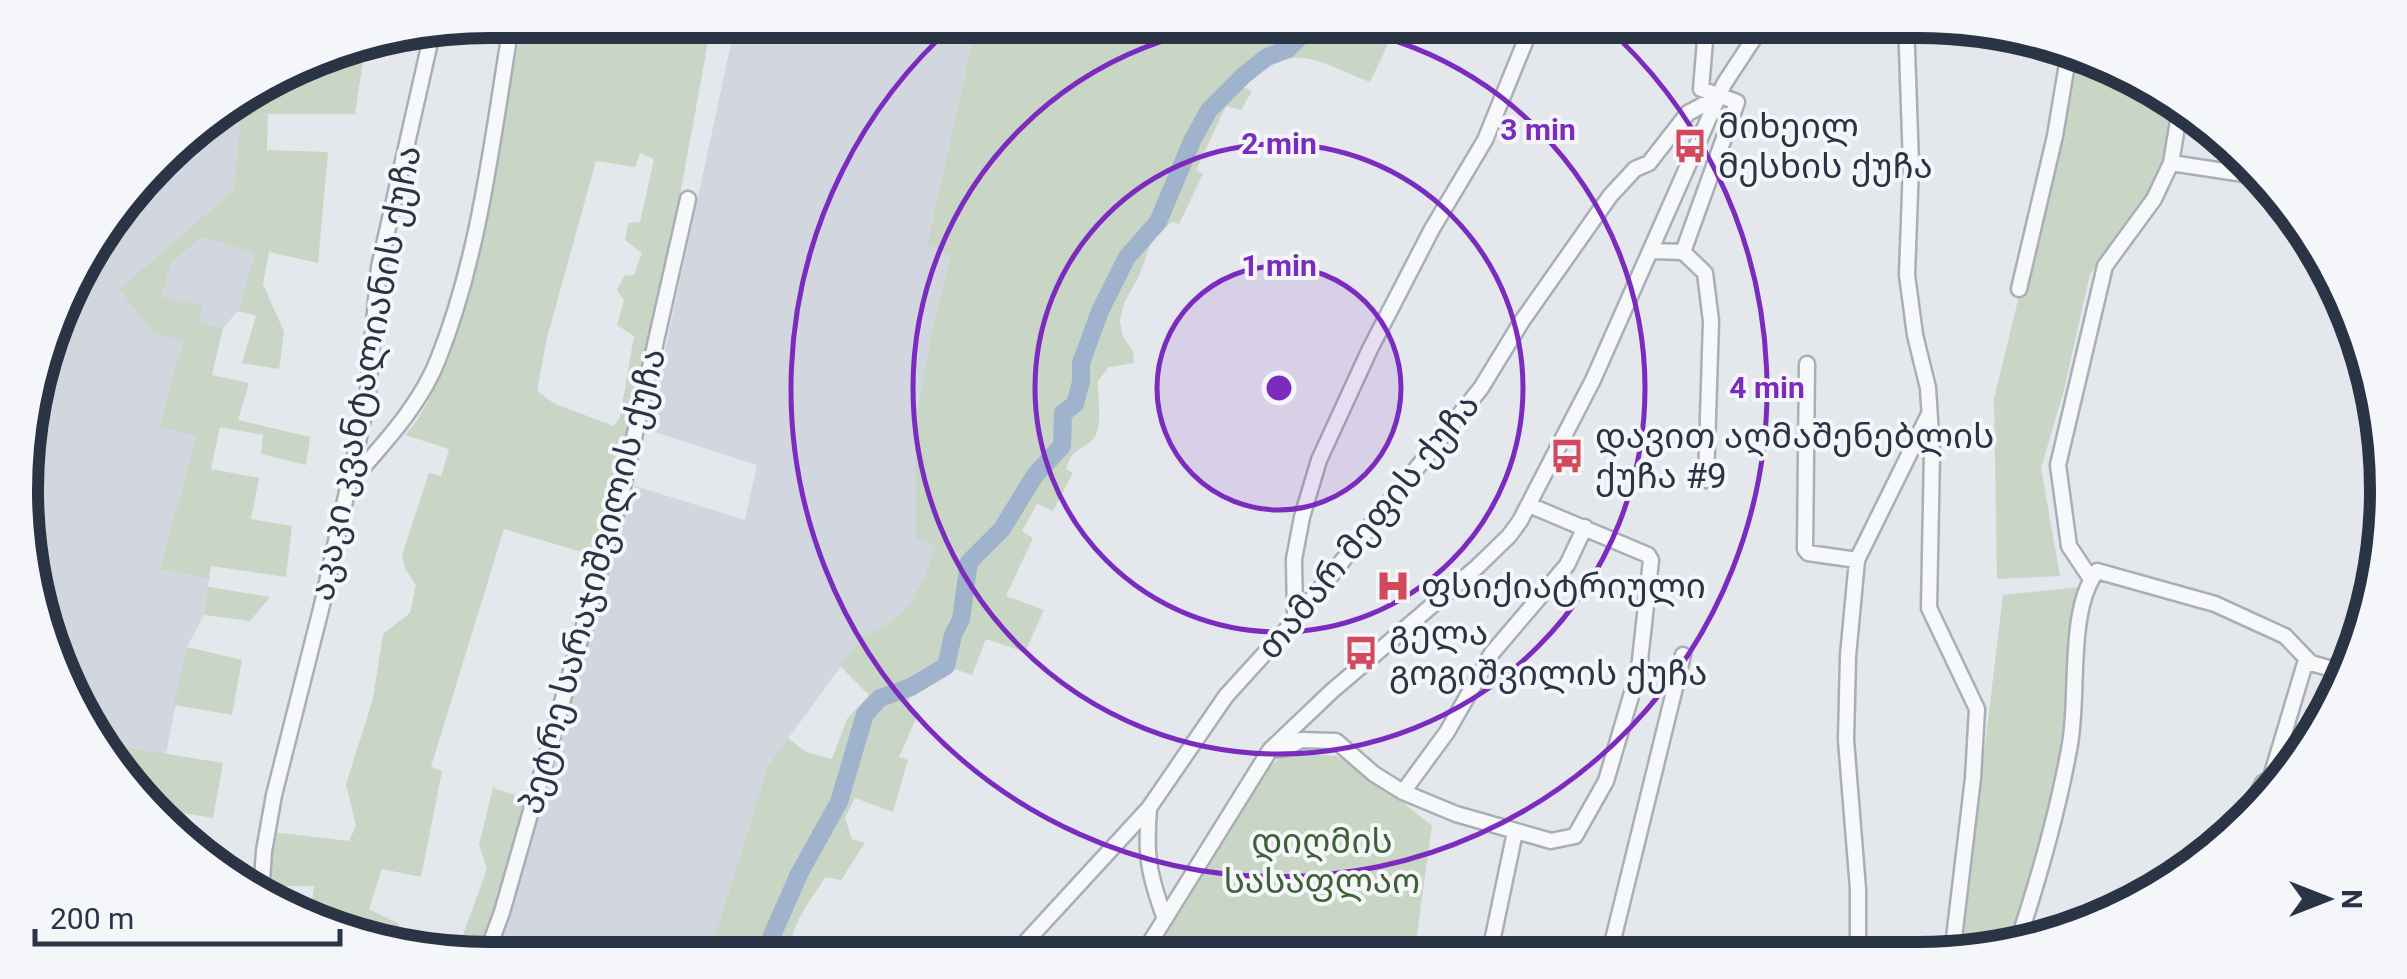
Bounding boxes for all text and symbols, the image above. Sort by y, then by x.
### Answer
place label: მიხეილ მესხის ქუჩა [1718,106,1933,187]
text: 3 min [1500,112,1576,147]
text: 2 min [1241,126,1317,161]
bus stop icon: მიხეილ მესხის ქუჩა [1671,127,1709,165]
street label: აკაკი კვანტალიანის ქუჩა [301,142,430,604]
text: 1 min [1241,248,1317,283]
street label: პეტრე სარაჯიშვილის ქუჩა [510,344,675,819]
centre of rings [1261,370,1297,406]
text: 4 min [1729,370,1805,405]
street label: თამარ მეფის ქუჩა [1249,385,1488,667]
place label: დავით აღმაშენებლის ქუჩა #9 [1595,416,1994,497]
bus stop icon: დავით აღმაშენებლის ქუჩა #9 [1548,437,1586,475]
place label: ფსიქიატრიული [1421,566,1706,607]
hospital icon: ფსიქიატრიული [1374,567,1412,605]
place label: გელა გოგიშვილის ქუჩა [1389,613,1708,694]
bus stop icon: გელა გოგიშვილის ქუჩა [1342,634,1380,672]
park label: დიღმის სასაფლაო [1224,821,1420,902]
north arrow [2277,849,2377,949]
scale bar [35,884,340,946]
text: N [2335,889,2368,909]
text: 200 m [50,901,134,936]

